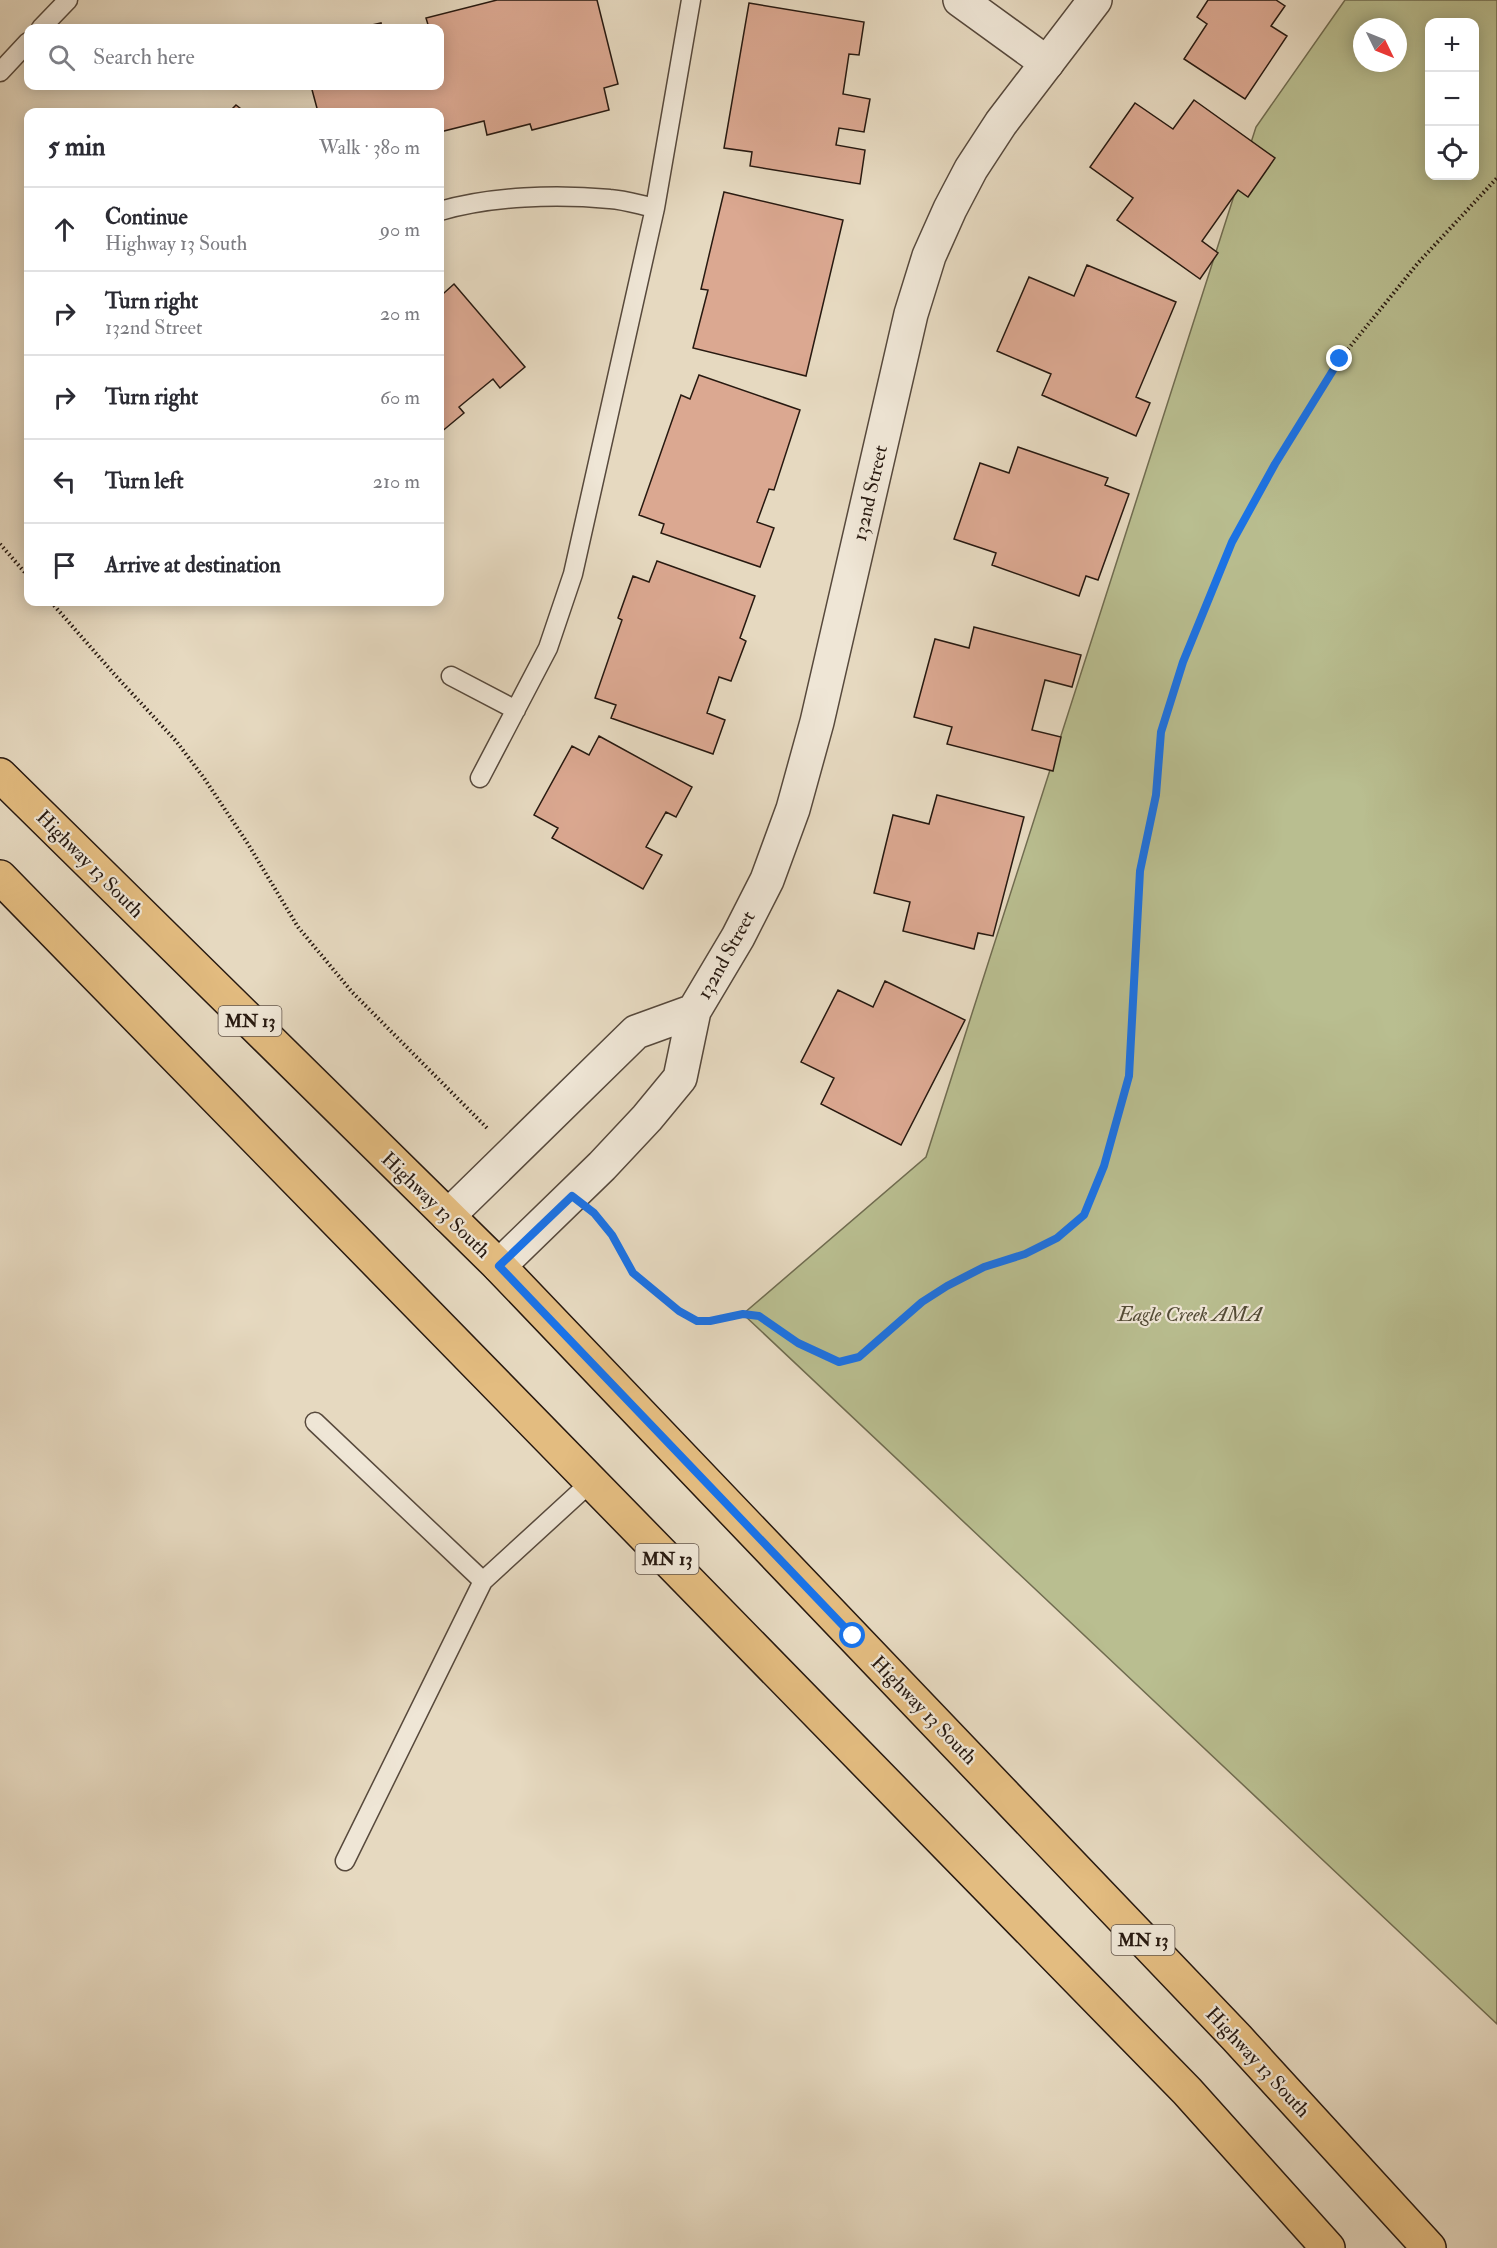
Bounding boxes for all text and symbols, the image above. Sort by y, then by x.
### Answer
north arrow [1353,18,1407,72]
map controls [1425,18,1479,180]
button: + [1425,18,1479,72]
search box [24,24,444,90]
icon: search [45,41,78,74]
text: Search here [93,43,195,71]
button: − [1425,72,1479,126]
button: locate [1425,126,1479,180]
text: 5 min [48,131,105,163]
text: Walk · 380 m [319,135,420,160]
text: Continue [105,203,188,231]
icon: ahead [48,213,81,246]
text: 90 m [380,217,420,242]
text: Highway 13 South [105,231,247,256]
text: Turn right [105,287,198,315]
icon: right [48,297,81,330]
text: 20 m [380,301,420,326]
text: 132nd Street [105,315,202,340]
route end [1326,345,1352,371]
icon: right [48,381,81,414]
text: Turn right [105,383,198,411]
text: 60 m [380,385,420,410]
street label: 132nd Street [847,442,893,543]
icon: left [48,465,81,498]
text: Turn left [105,467,184,495]
text: 210 m [373,469,420,494]
icon: arrive [48,549,81,582]
text: Arrive at destination [105,551,281,579]
street label: Highway 13 South [31,805,149,923]
street label: 132nd Street [691,906,761,1004]
road number: MN 13 [218,1006,282,1036]
street label: Highway 13 South [376,1147,496,1264]
park label: Eagle Creek AMA [1116,1302,1264,1327]
road number: MN 13 [636,1544,698,1574]
route start [839,1622,865,1648]
street label: Highway 13 South [866,1650,983,1770]
road number: MN 13 [1112,1925,1174,1955]
street label: Highway 13 South [1200,2001,1316,2123]

